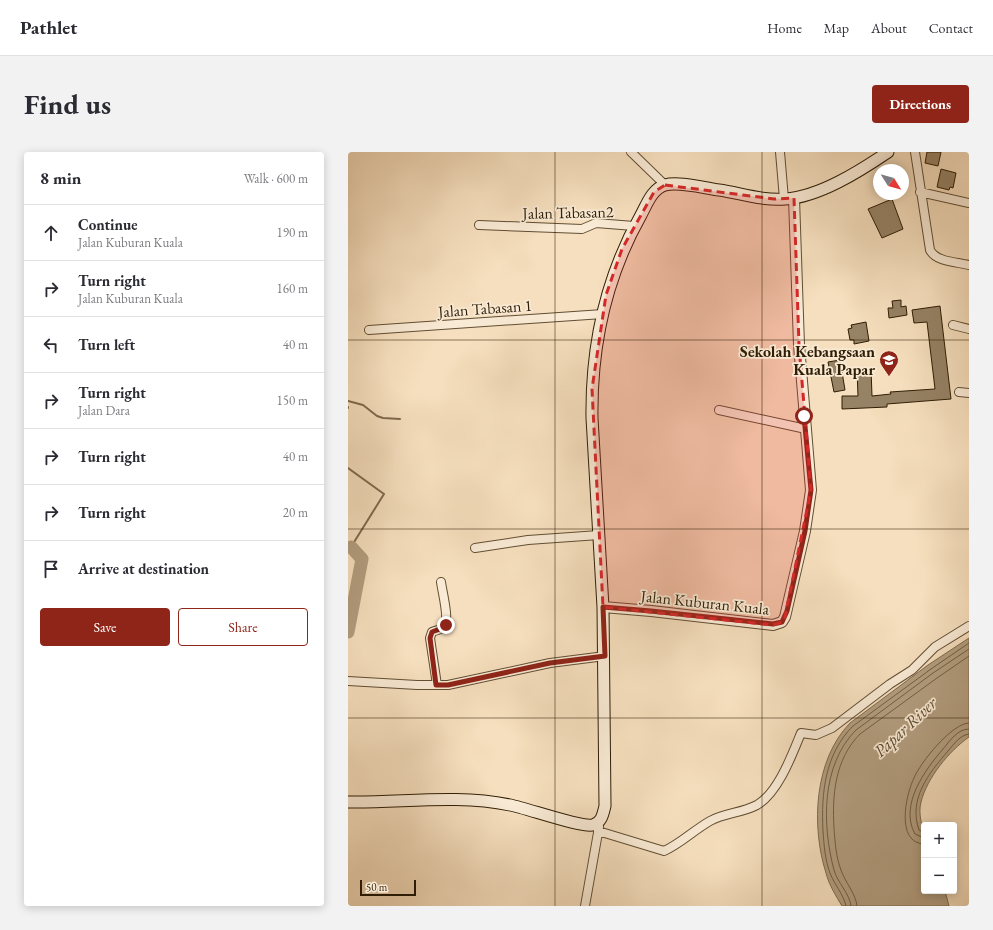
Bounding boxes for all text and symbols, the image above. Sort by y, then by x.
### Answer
text: Pathlet [20,15,77,40]
text: Home [767,19,802,37]
text: Map [824,19,849,37]
text: About [871,19,907,37]
text: Contact [929,19,973,37]
button: Directions [872,85,969,123]
text: Find us [24,86,111,122]
north arrow [873,164,909,200]
text: 8 min [40,167,81,189]
text: Walk · 600 m [244,170,308,187]
street label: Jalan Tabasan2 [520,201,614,224]
text: Continue [78,215,138,234]
icon: ahead [40,222,62,244]
text: 190 m [277,224,308,241]
text: Jalan Kuburan Kuala [78,234,183,251]
text: Turn right [78,271,146,290]
icon: right [40,278,62,300]
text: 160 m [277,280,308,297]
text: Jalan Kuburan Kuala [78,290,183,307]
street label: Jalan Tabasan 1 [435,295,533,322]
icon: left [40,334,62,356]
text: Turn left [78,335,135,354]
text: 40 m [283,336,308,353]
place label: Sekolah Kebangsaan Kuala Papar [740,341,875,380]
school or university icon: Sekolah Kebangsaan Kuala Papar [878,349,900,377]
text: Turn right [78,383,146,402]
icon: right [40,390,62,412]
text: 150 m [277,392,308,409]
text: Jalan Dara [78,402,130,419]
route start [795,407,813,425]
icon: right [40,446,62,468]
text: Turn right [78,447,146,466]
text: 40 m [283,448,308,465]
icon: right [40,502,62,524]
text: Turn right [78,503,146,522]
text: 20 m [283,504,308,521]
icon: arrive [40,558,62,580]
text: Arrive at destination [78,559,209,578]
street label: Jalan Kuburan Kuala [638,585,771,620]
button: Save [40,608,170,646]
button: Share [178,608,308,646]
route end [437,616,455,634]
water label: Papar River [869,691,942,762]
map controls [921,822,957,894]
button: + [921,822,957,858]
button: − [921,858,957,894]
scale bar [360,878,416,897]
text: 50 m [366,880,387,894]

